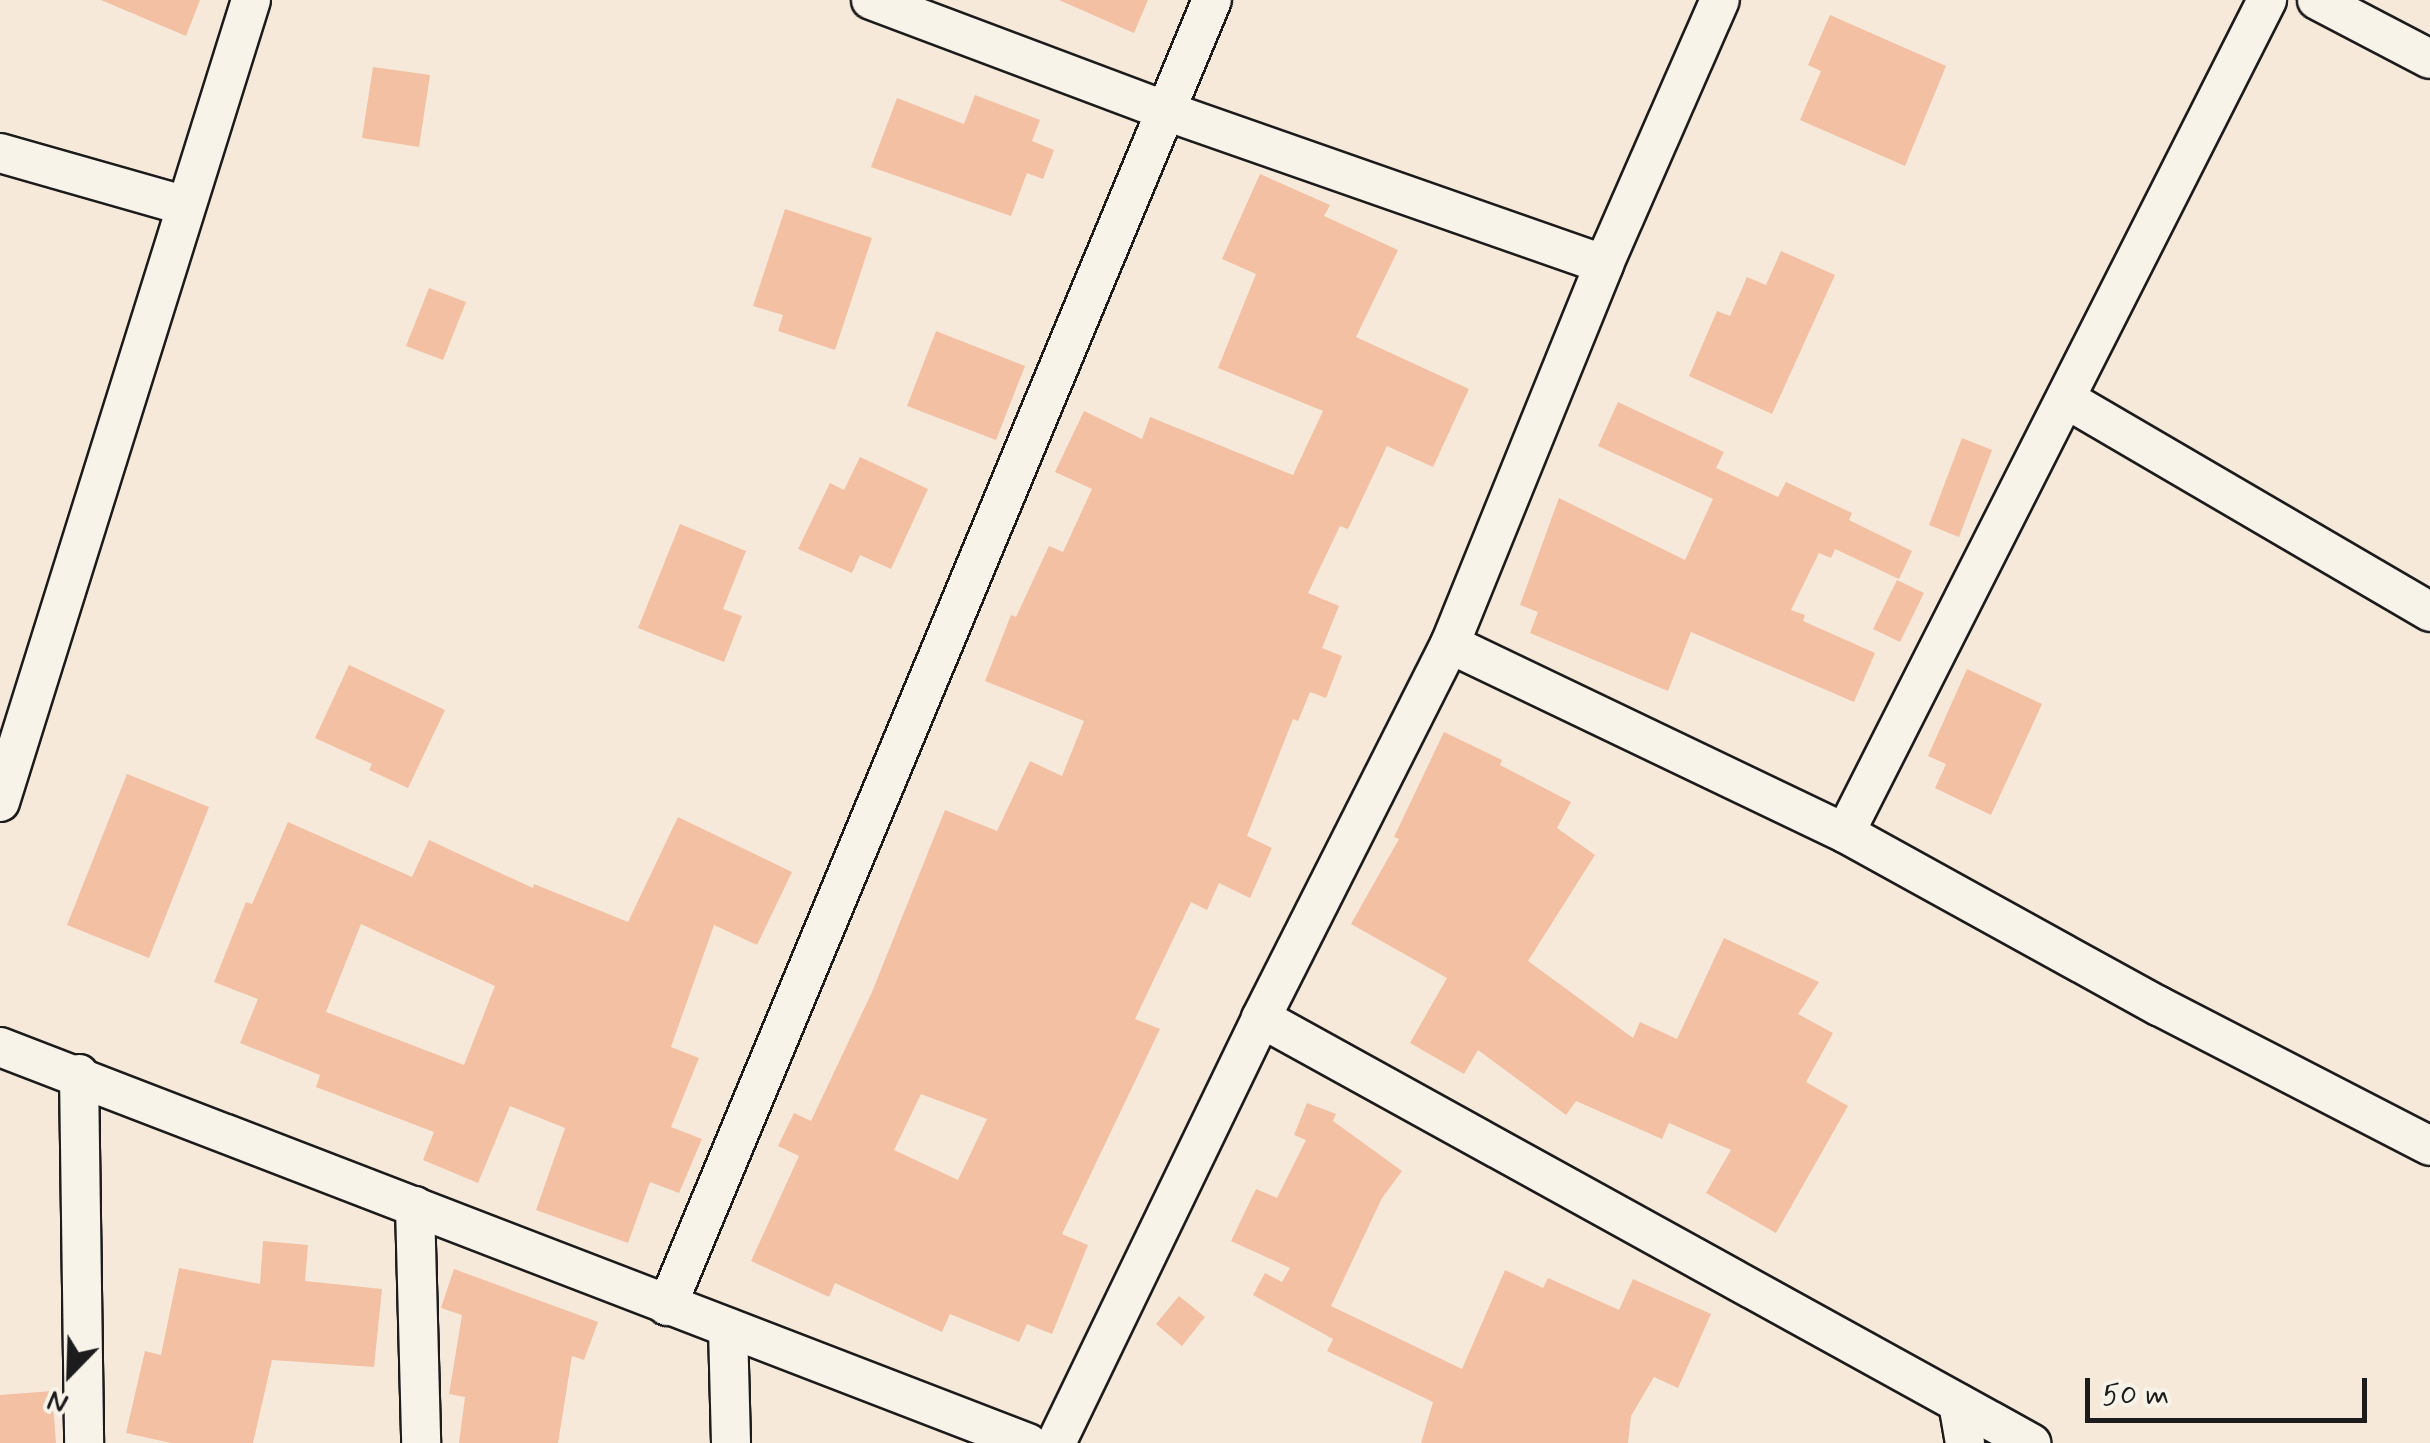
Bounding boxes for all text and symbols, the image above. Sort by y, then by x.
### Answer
north arrow [20,1323,120,1423]
scale bar [2090,1358,2372,1420]
text: 50 m [2102,1376,2169,1415]
text: N [42,1380,74,1422]

